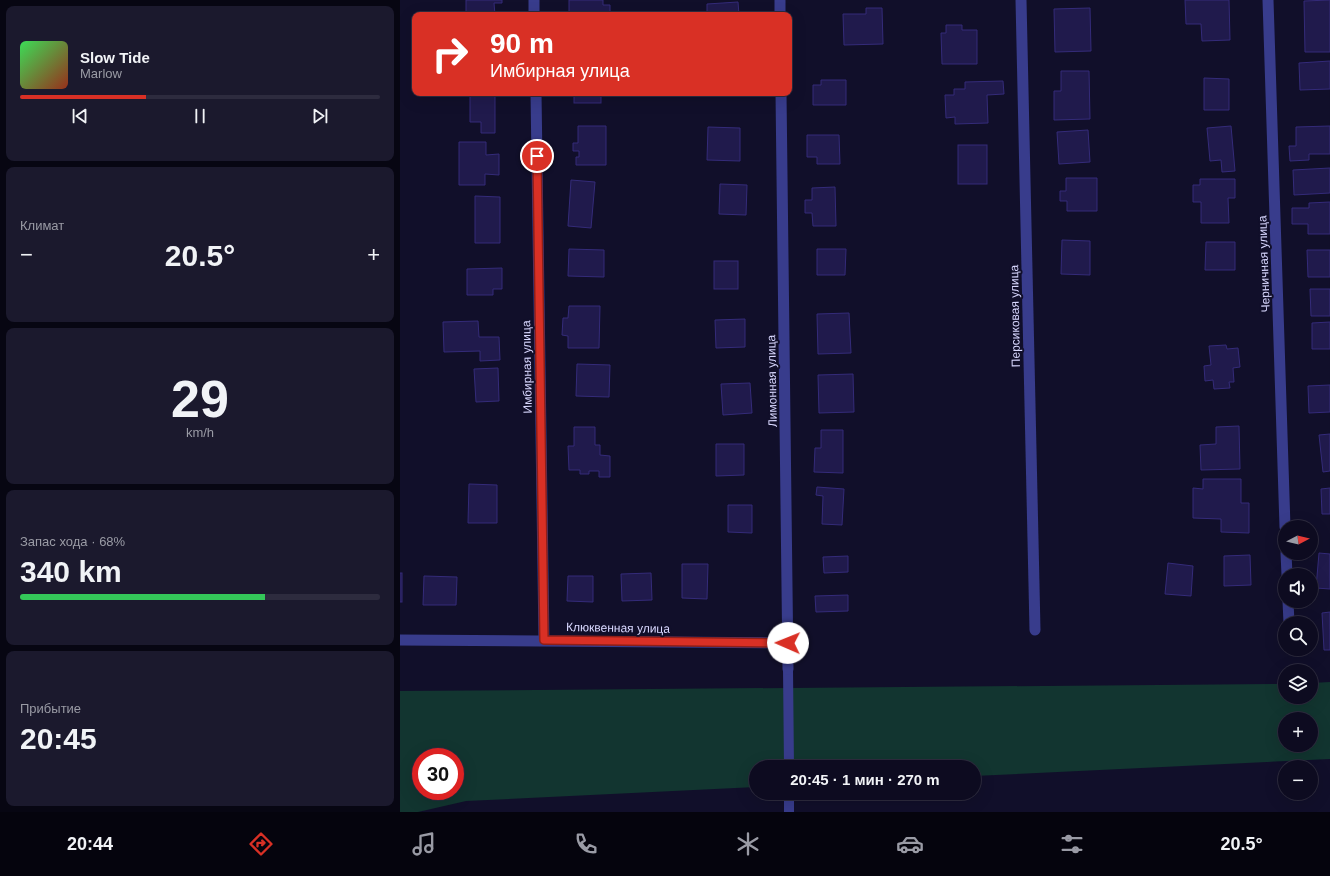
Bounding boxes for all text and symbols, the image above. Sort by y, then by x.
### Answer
icon: right [424,28,476,80]
text: 90 m [490,28,554,59]
text: Slow Tide [80,49,150,66]
text: Имбирная улица [490,61,630,81]
text: Marlow [80,66,122,81]
icon: previous [69,105,91,127]
icon: pause [189,105,211,127]
icon: next [309,105,331,127]
pin [520,139,554,173]
icon: arrive [526,145,548,167]
street label: Черничная улица [1255,215,1273,313]
text: Климат [20,218,64,233]
text: 20.5° [165,239,235,272]
text: − [20,242,33,267]
text: + [367,242,380,267]
street label: Персиковая улица [1007,264,1023,367]
street label: Имбирная улица [519,320,535,414]
street label: Лимонная улица [764,334,780,427]
text: 29 [171,370,229,428]
text: km/h [186,425,214,440]
north arrow [1278,520,1318,560]
map controls [1278,520,1318,800]
text: Запас хода · 68% [20,534,125,549]
text: 340 km [20,555,122,588]
button: sound [1278,568,1318,608]
button: search [1278,616,1318,656]
street label: Клюквенная улица [566,620,670,636]
position arrow [767,622,809,664]
button: layers [1278,664,1318,704]
text: Прибытие [20,701,81,716]
button: + [1278,712,1318,752]
text: 20:45 [20,722,97,755]
speed limit sign: 30 [412,748,464,800]
button: − [1278,760,1318,800]
text: 20:45 · 1 мин · 270 m [790,771,940,788]
icon: directions [247,830,275,858]
icon: music [410,830,438,858]
icon: phone [572,830,600,858]
icon: climate [734,830,762,858]
icon: car [896,830,924,858]
icon: filters [1058,830,1086,858]
text: 20:44 [67,834,113,854]
text: 20.5° [1221,834,1263,854]

